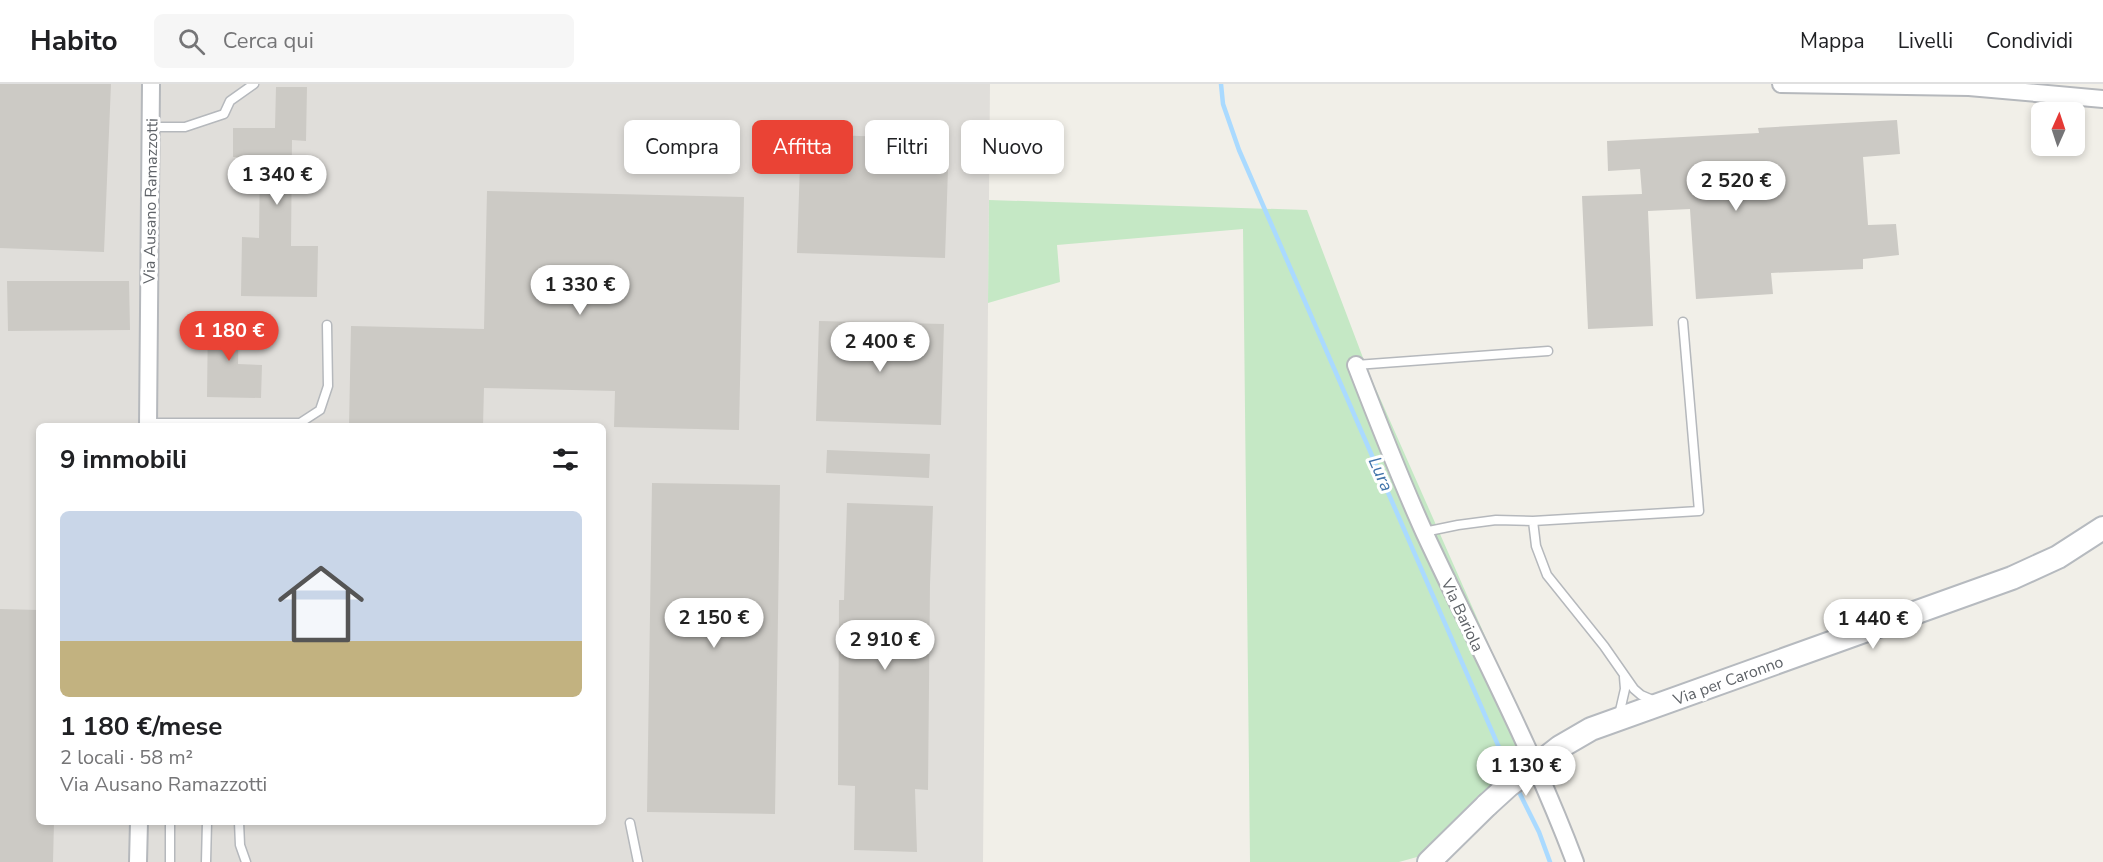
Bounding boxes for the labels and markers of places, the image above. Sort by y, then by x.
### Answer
pin: 1 340 € [222,155,332,206]
pin: 2 520 € [1681,161,1791,212]
pin: 1 330 € [525,265,635,316]
pin: 1 180 € [174,311,284,362]
pin: 2 400 € [825,322,935,373]
pin: 2 150 € [659,598,769,649]
pin: 1 440 € [1818,599,1928,650]
pin: 2 910 € [830,620,940,671]
pin: 1 130 € [1471,746,1581,797]

